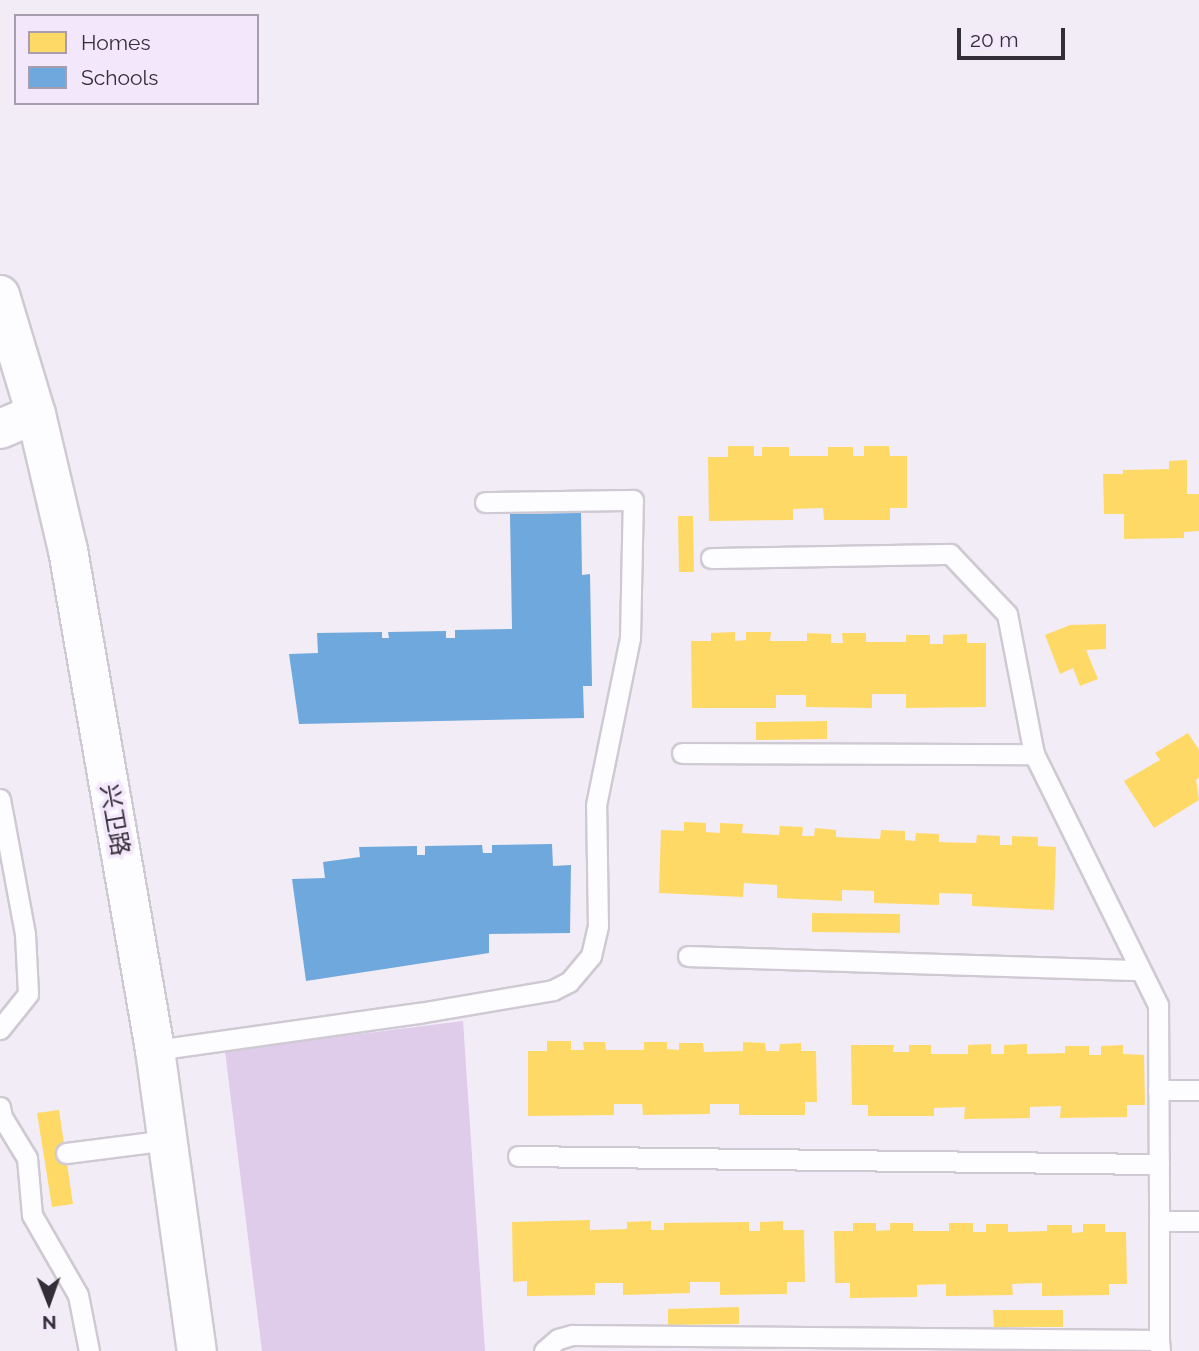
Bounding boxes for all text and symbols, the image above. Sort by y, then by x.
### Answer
legend [14,14,259,105]
scale bar [961,14,1070,58]
text: 20 m [970,27,1018,52]
text: Homes [81,30,151,55]
text: Schools [81,65,158,90]
street label: 兴卫路 [95,782,135,858]
north arrow [14,1267,84,1337]
text: N [42,1312,57,1334]

